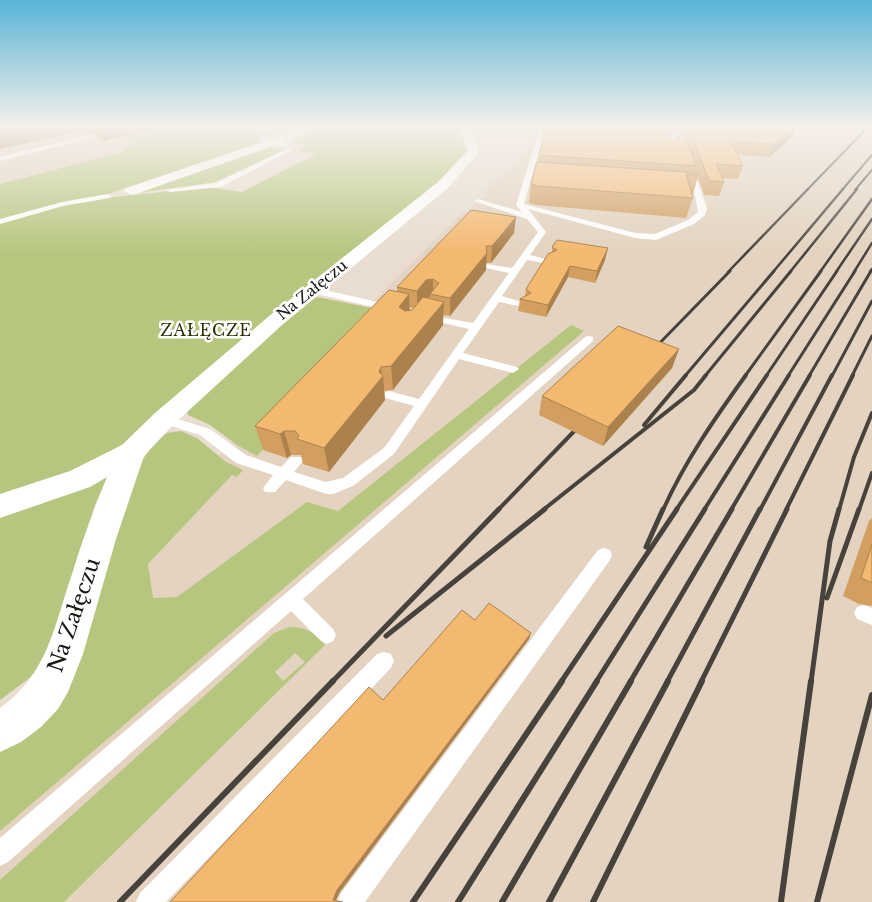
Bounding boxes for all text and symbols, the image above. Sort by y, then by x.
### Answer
street label: Na Załęczu [273,255,351,324]
district label: ZAŁĘCZE [160,320,252,340]
street label: Na Załęczu [42,554,106,676]

